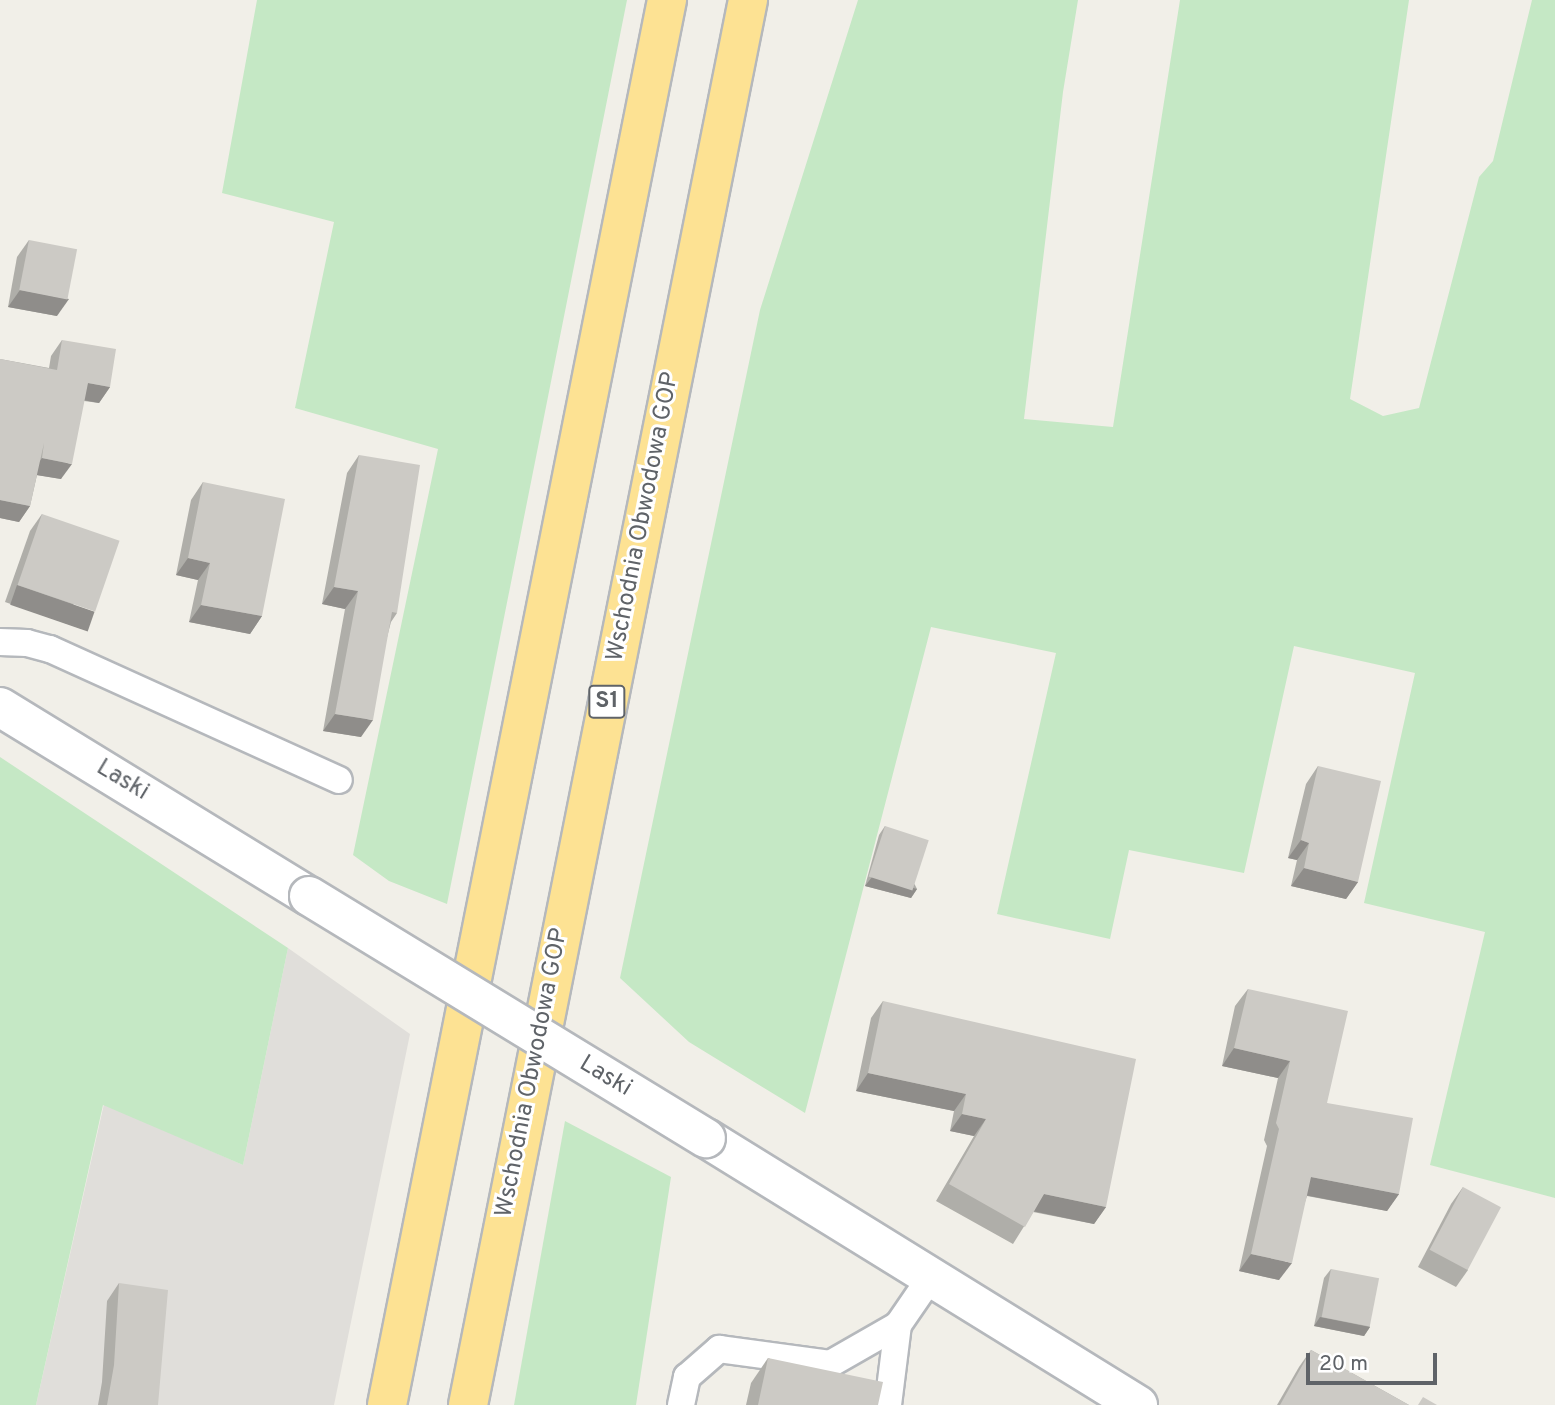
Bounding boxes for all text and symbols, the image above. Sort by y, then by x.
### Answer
street label: Wschodnia Obwodowa GOP [602,370,686,664]
road number: S1 [588,682,626,722]
street label: Laski [91,754,153,808]
street label: Wschodnia Obwodowa GOP [491,926,575,1220]
street label: Laski [574,1050,636,1104]
scale bar [1310,1338,1441,1382]
text: 20 m [1319,1351,1368,1378]

